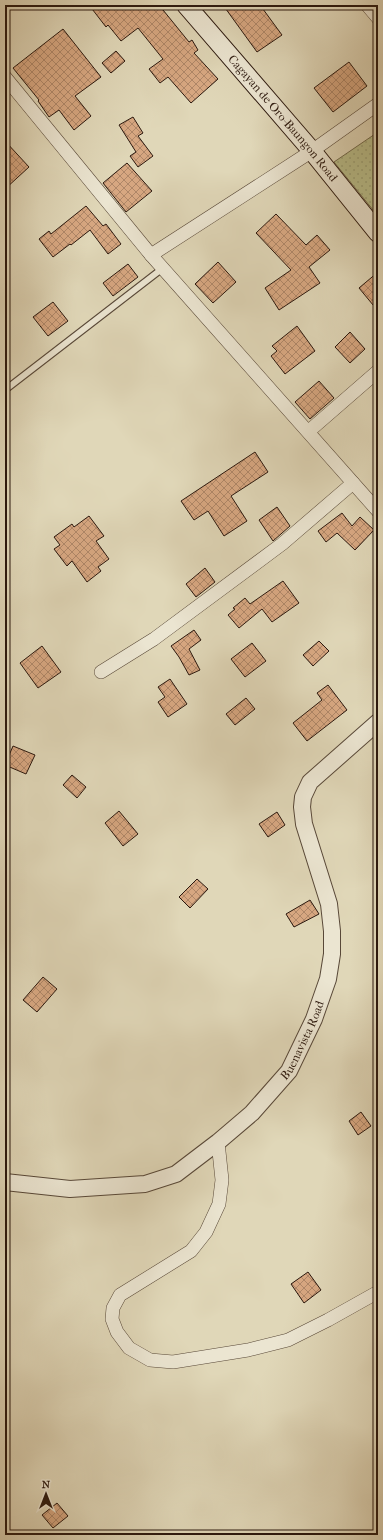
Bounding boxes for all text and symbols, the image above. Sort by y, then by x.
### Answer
street label: Cagayan de Oro-Baungon Road [225,52,341,184]
street label: Buenavista Road [277,999,327,1083]
north arrow [26,1474,66,1514]
text: N [42,1478,51,1491]

